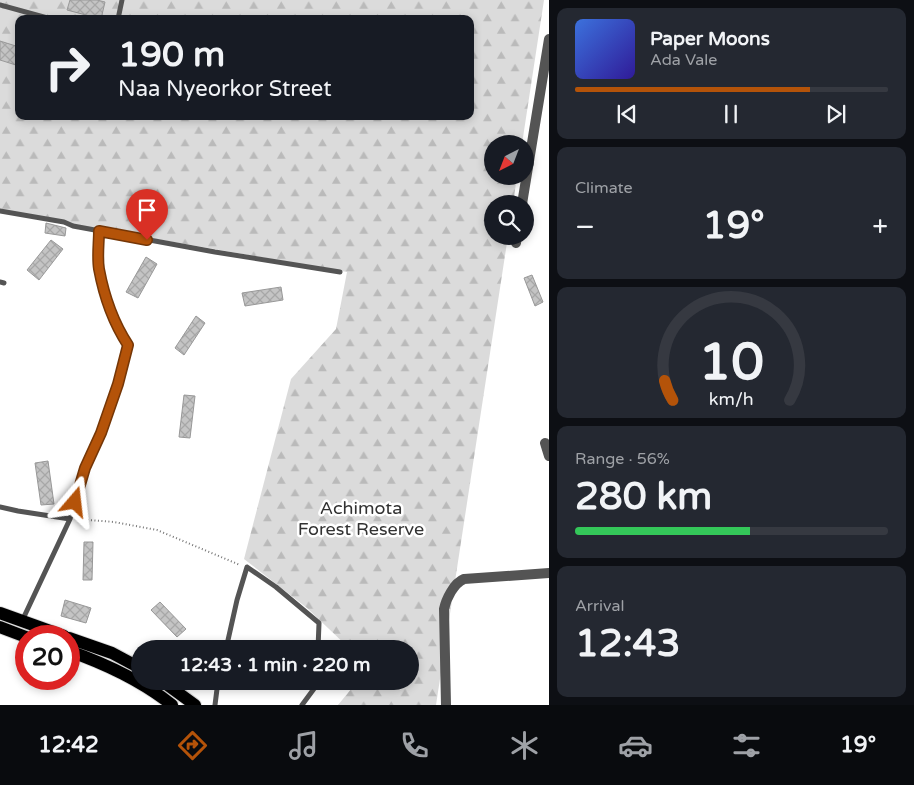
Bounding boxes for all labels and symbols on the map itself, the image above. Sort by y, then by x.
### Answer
north arrow [484,135,534,185]
pin [126,189,168,240]
position arrow [48,475,100,527]
park label: Achimota Forest Reserve [298,497,424,540]
speed limit sign: 20 [15,625,80,690]

